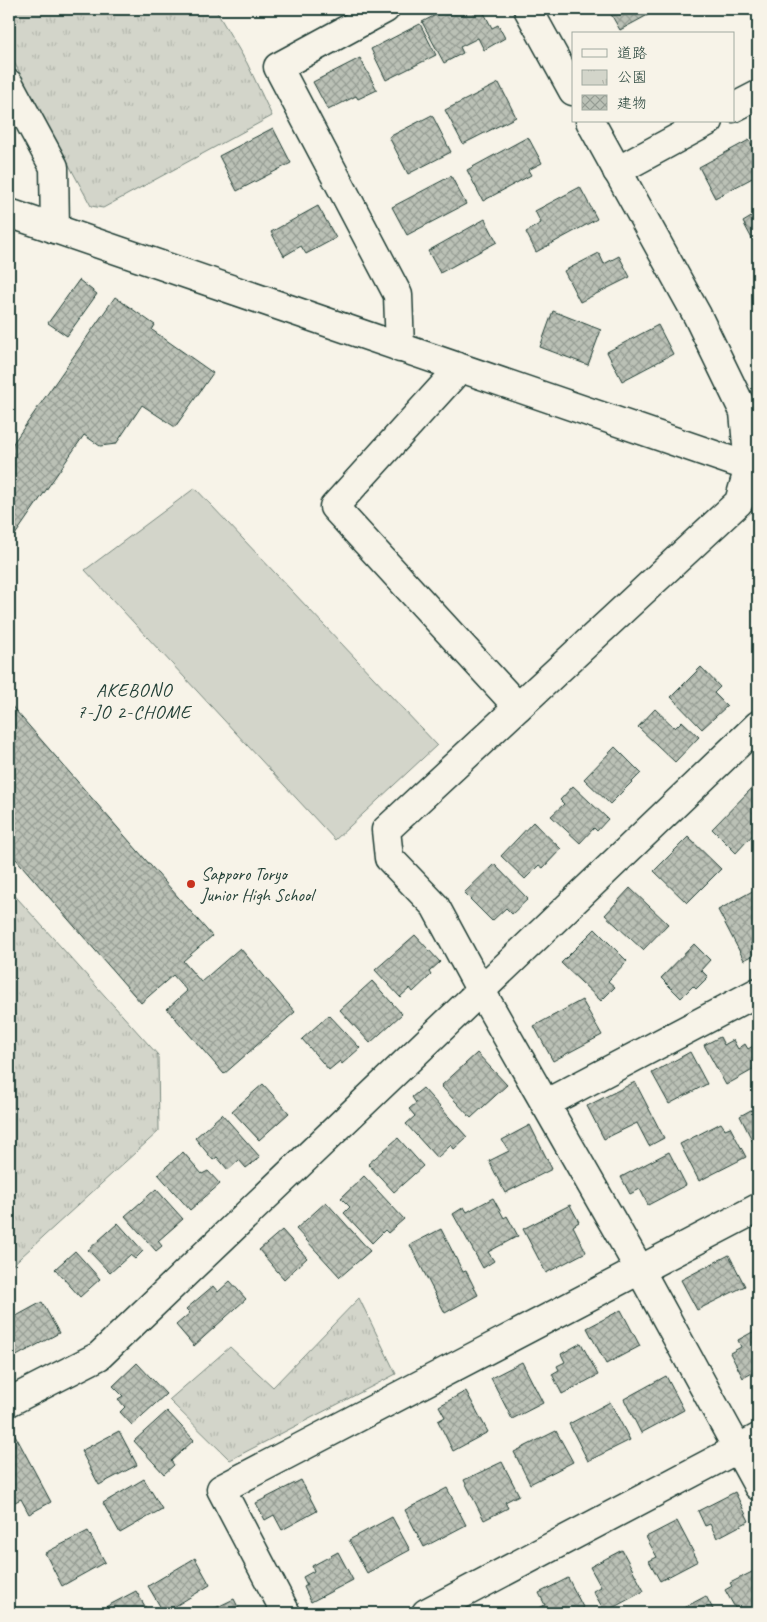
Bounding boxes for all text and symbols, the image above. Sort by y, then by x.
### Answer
legend [572,32,734,122]
text: 道路 [617,44,647,63]
text: 公園 [617,68,647,87]
text: 建物 [617,94,647,113]
district label: AKEBONO 7-JO 2-CHOME [77,678,193,724]
place label: Sapporo Toryo Junior High School [200,863,316,906]
marker: Sapporo Toryo Junior High School [185,878,197,890]

